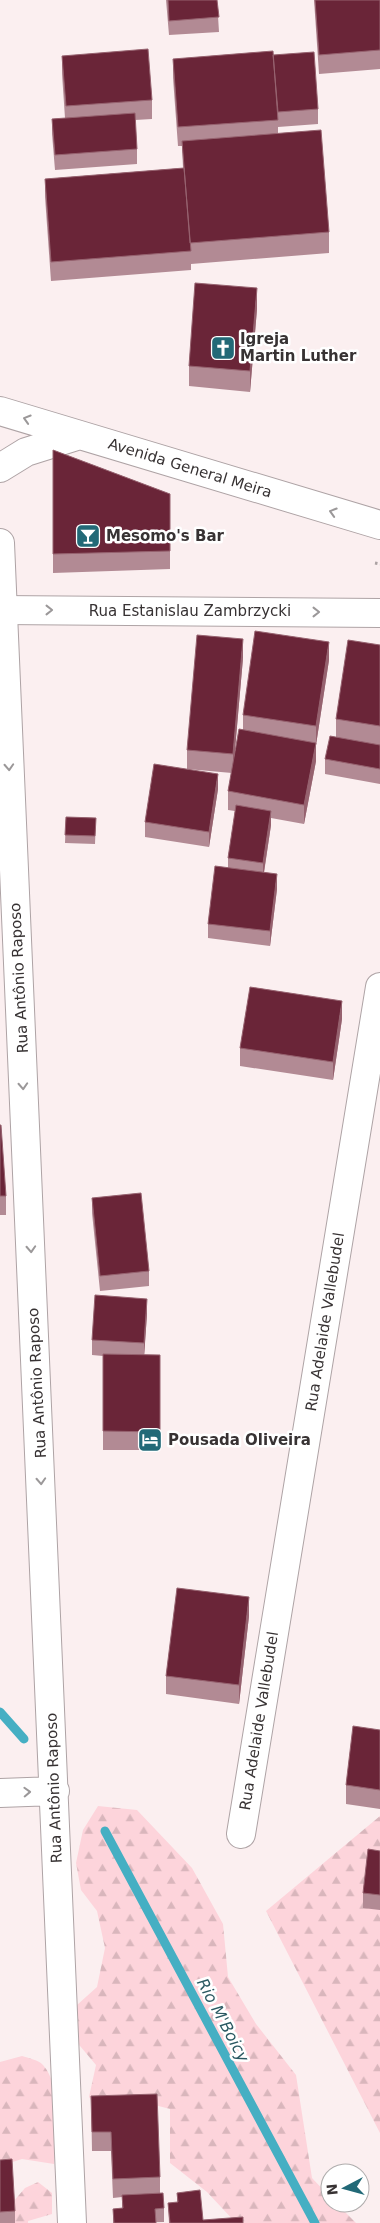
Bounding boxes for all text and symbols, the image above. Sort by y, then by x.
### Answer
place label: Igreja Martin Luther [240,330,357,365]
church icon: Igreja Martin Luther [210,335,236,361]
one-way arrow [23,414,31,424]
street label: Avenida General Meira [106,435,274,501]
one-way arrow [329,507,338,517]
bar icon: Mesomo's Bar [75,523,101,549]
place label: Mesomo's Bar [106,527,225,545]
street label: Rua Estanislau Zambrzycki [89,602,291,620]
one-way arrow [45,605,53,615]
one-way arrow [312,606,320,617]
one-way arrow [4,763,15,771]
street label: Rua Antônio Raposo [6,902,32,1054]
one-way arrow [18,1082,29,1090]
street label: Rua Adelaide Vallebudel [302,1231,348,1413]
one-way arrow [25,1245,36,1253]
street label: Rua Antônio Raposo [24,1307,50,1459]
hotel icon: Pousada Oliveira [137,1427,163,1453]
place label: Pousada Oliveira [168,1431,311,1449]
one-way arrow [35,1477,46,1485]
street label: Rua Adelaide Vallebudel [236,1630,282,1812]
street label: Rua Antônio Raposo [42,1712,66,1864]
one-way arrow [24,1787,32,1798]
water label: Rio M'Boicy [193,1975,253,2066]
north arrow [320,2163,370,2213]
text: N [324,2183,341,2196]

